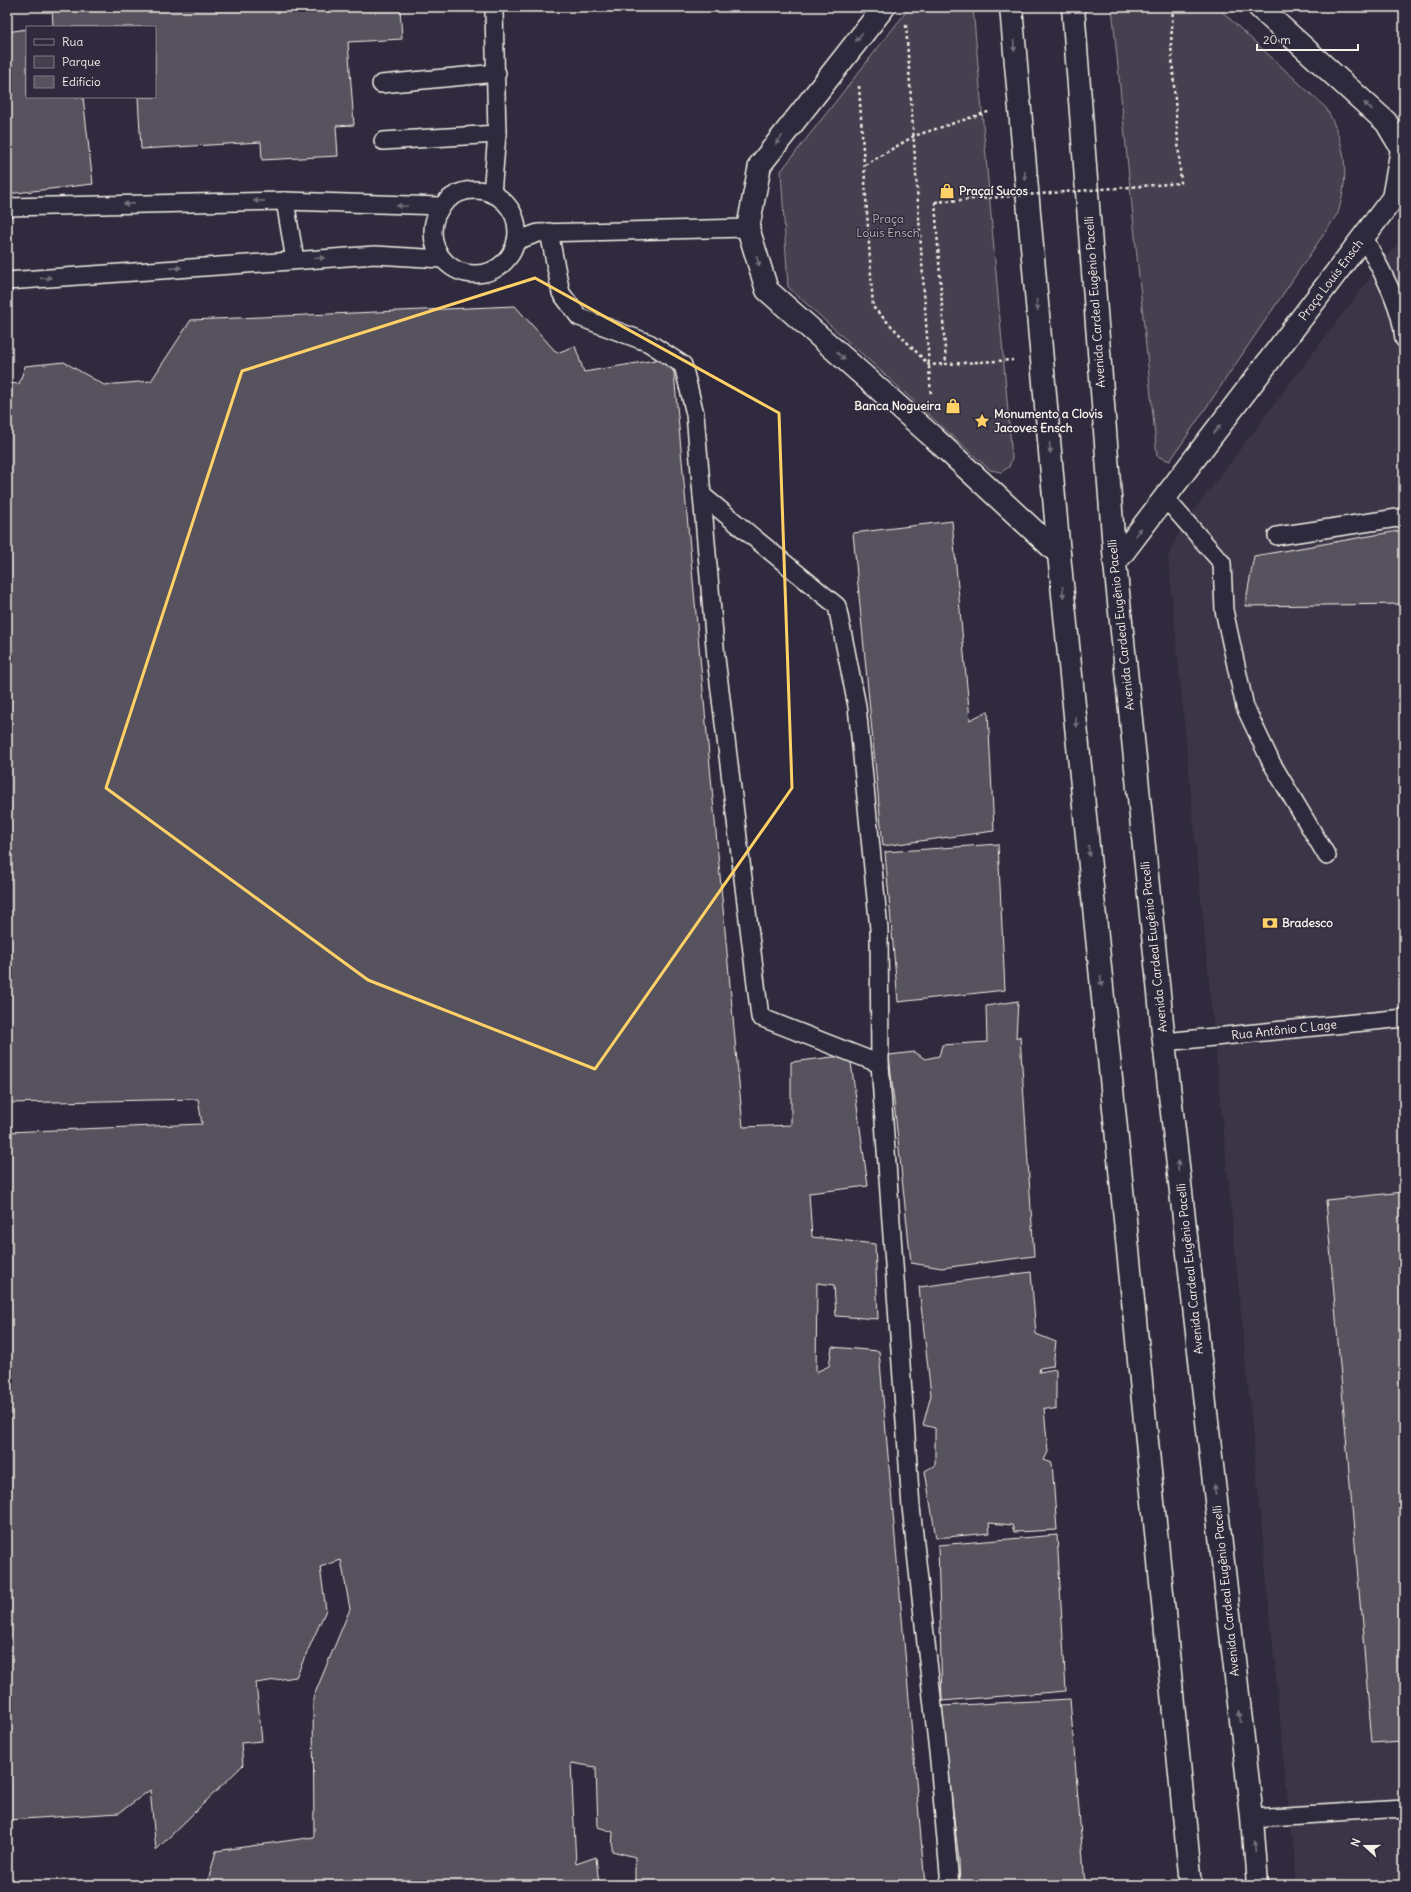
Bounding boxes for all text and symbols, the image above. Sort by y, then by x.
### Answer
legend [26,26,156,98]
scale bar [1257,26,1358,52]
one-way arrow [855,32,863,43]
text: 20 m [1263,32,1291,47]
text: Rua [62,34,84,49]
one-way arrow [1011,40,1018,52]
text: Parque [62,54,101,69]
text: Edifício [62,74,101,89]
one-way arrow [1363,101,1373,110]
one-way arrow [775,134,783,145]
one-way arrow [1022,169,1029,181]
shop icon: Praçaí Sucos [938,182,956,200]
place label: Praçaí Sucos [959,183,1029,199]
one-way arrow [252,198,265,204]
one-way arrow [122,201,135,207]
one-way arrow [395,203,408,209]
park label: Praça Louis Ensch [856,211,920,240]
street label: Avenida Cardeal Eugênio Pacelli [1081,216,1108,388]
street label: Praça Louis Ensch [1295,236,1366,323]
one-way arrow [313,255,326,261]
one-way arrow [755,255,761,267]
one-way arrow [170,265,182,272]
one-way arrow [40,274,52,281]
one-way arrow [1034,299,1040,311]
one-way arrow [836,351,846,361]
shop icon: Banca Nogueira [944,397,962,415]
place label: Banca Nogueira [854,398,941,414]
place label: Monumento a Clovis Jacoves Ensch [994,406,1103,435]
place icon: Monumento a Clovis Jacoves Ensch [973,412,991,430]
one-way arrow [1213,424,1221,435]
one-way arrow [1047,442,1053,454]
one-way arrow [1134,527,1143,538]
street label: Avenida Cardeal Eugênio Pacelli [1104,539,1137,711]
one-way arrow [1060,586,1067,598]
one-way arrow [1073,716,1080,728]
one-way arrow [1085,845,1092,857]
street label: Avenida Cardeal Eugênio Pacelli [1137,861,1170,1033]
bank icon: Bradesco [1261,914,1279,932]
place label: Bradesco [1282,915,1333,930]
one-way arrow [1098,975,1105,987]
street label: Rua Antônio C Lage [1230,1017,1337,1043]
one-way arrow [1175,1160,1181,1172]
street label: Avenida Cardeal Eugênio Pacelli [1173,1183,1206,1355]
one-way arrow [1212,1484,1218,1496]
street label: Avenida Cardeal Eugênio Pacelli [1209,1505,1242,1677]
one-way arrow [1237,1711,1243,1723]
north arrow [1345,1826,1385,1866]
text: N [1348,1836,1364,1848]
one-way arrow [1250,1840,1257,1852]

